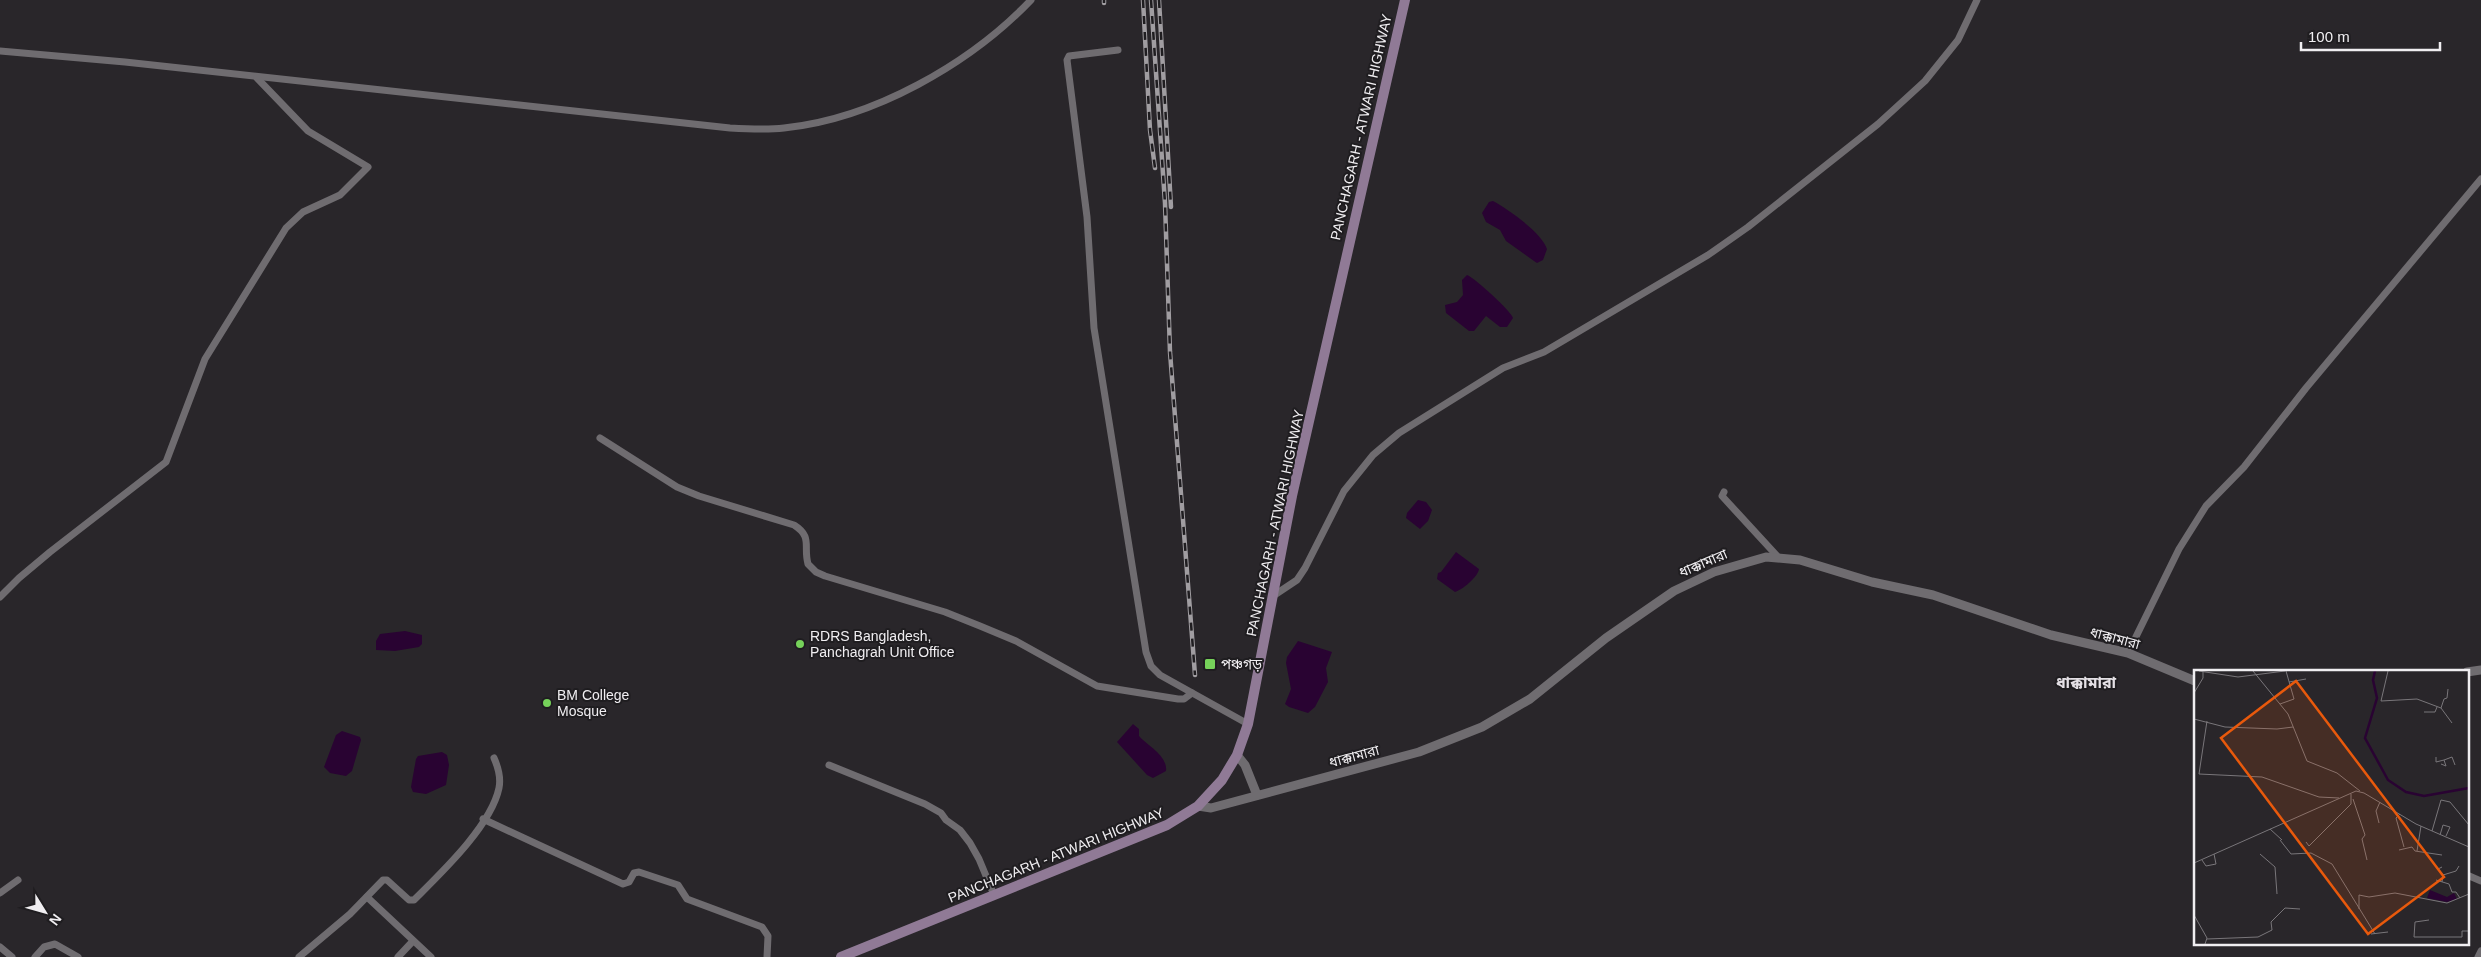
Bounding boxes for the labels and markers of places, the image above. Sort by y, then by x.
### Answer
place label: RDRS Bangladesh, Panchagrah Unit Office [810,628,955,660]
marker: RDRS Bangladesh, Panchagrah Unit Office [794,638,806,650]
place label: পঞ্চগড় [1221,656,1263,672]
marker: পঞ্চগড় [1203,657,1217,671]
place label: BM College Mosque [557,687,630,719]
marker: BM College Mosque [541,697,553,709]

